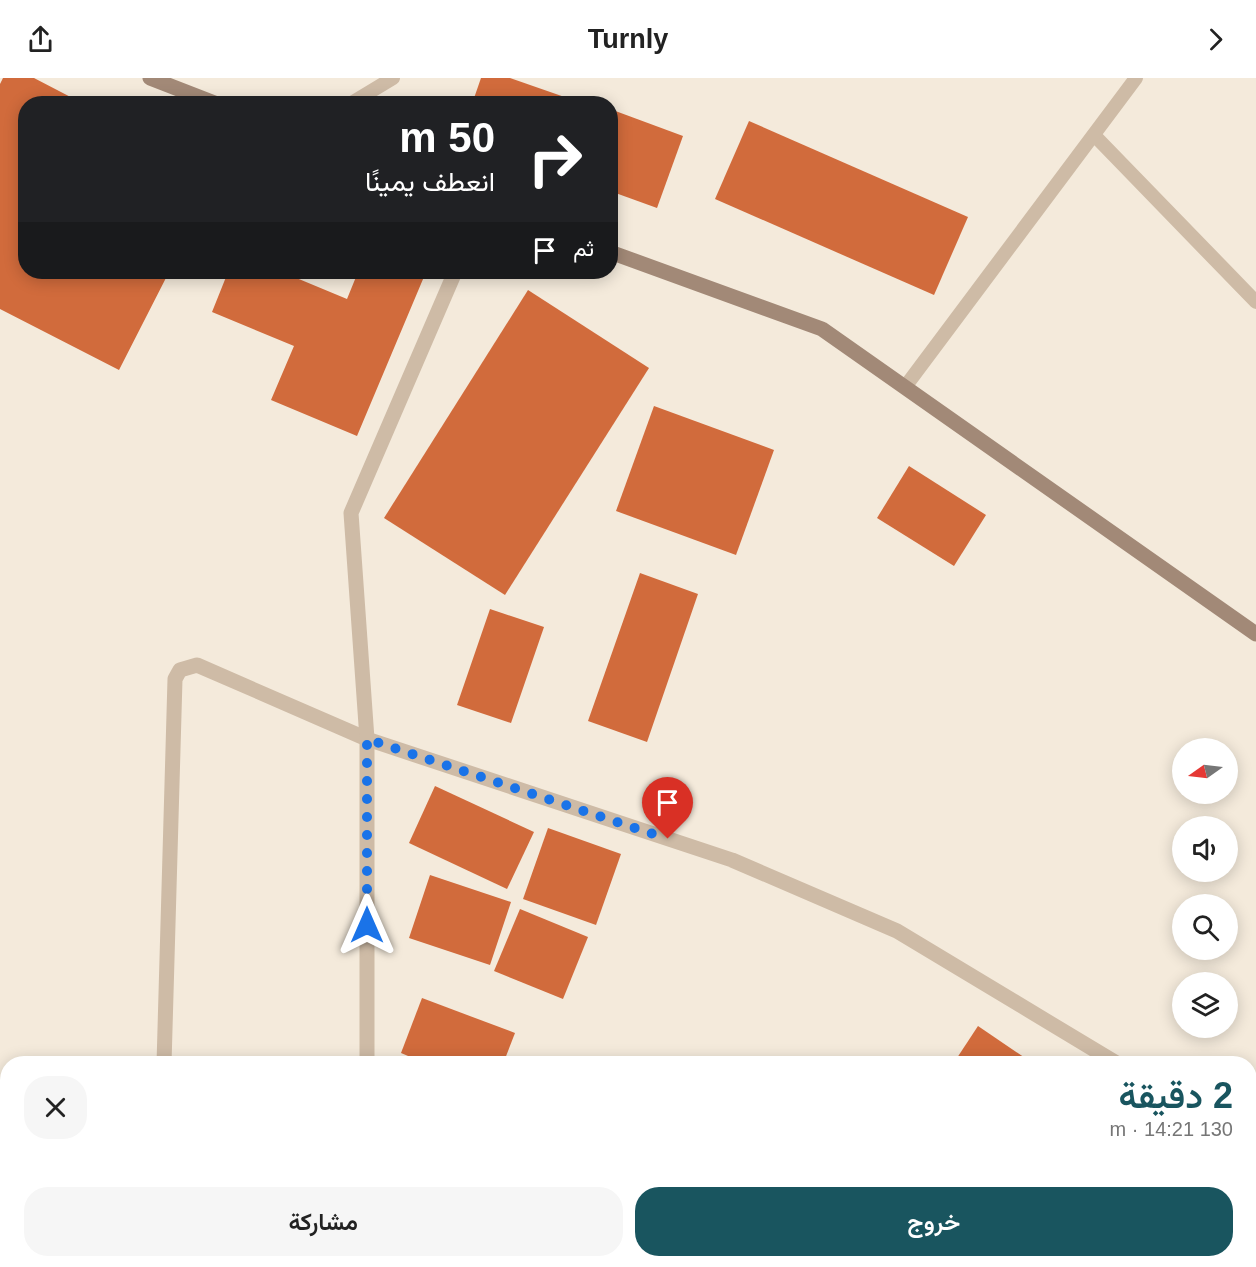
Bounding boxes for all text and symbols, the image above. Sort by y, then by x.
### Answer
icon: share [24,23,57,56]
icon: forward [1199,23,1232,56]
text: Turnly [588,24,668,54]
text: 50 m [399,114,495,161]
icon: right [516,120,594,198]
text: انعطف يمينًا [365,167,495,197]
icon: arrive [528,234,561,267]
text: ثم [573,236,594,261]
north arrow [1172,738,1238,804]
map controls [1172,738,1238,1038]
pin [642,777,693,839]
icon: arrive [651,786,684,819]
button: sound [1172,816,1238,882]
position arrow [335,893,399,957]
button: search [1172,894,1238,960]
button: layers [1172,972,1238,1038]
text: 2 دقيقة [1118,1075,1233,1116]
button: close [24,1076,87,1139]
text: 130 m · 14:21 [1110,1118,1233,1140]
button: مشاركة [24,1187,623,1256]
button: خروج [635,1187,1233,1256]

